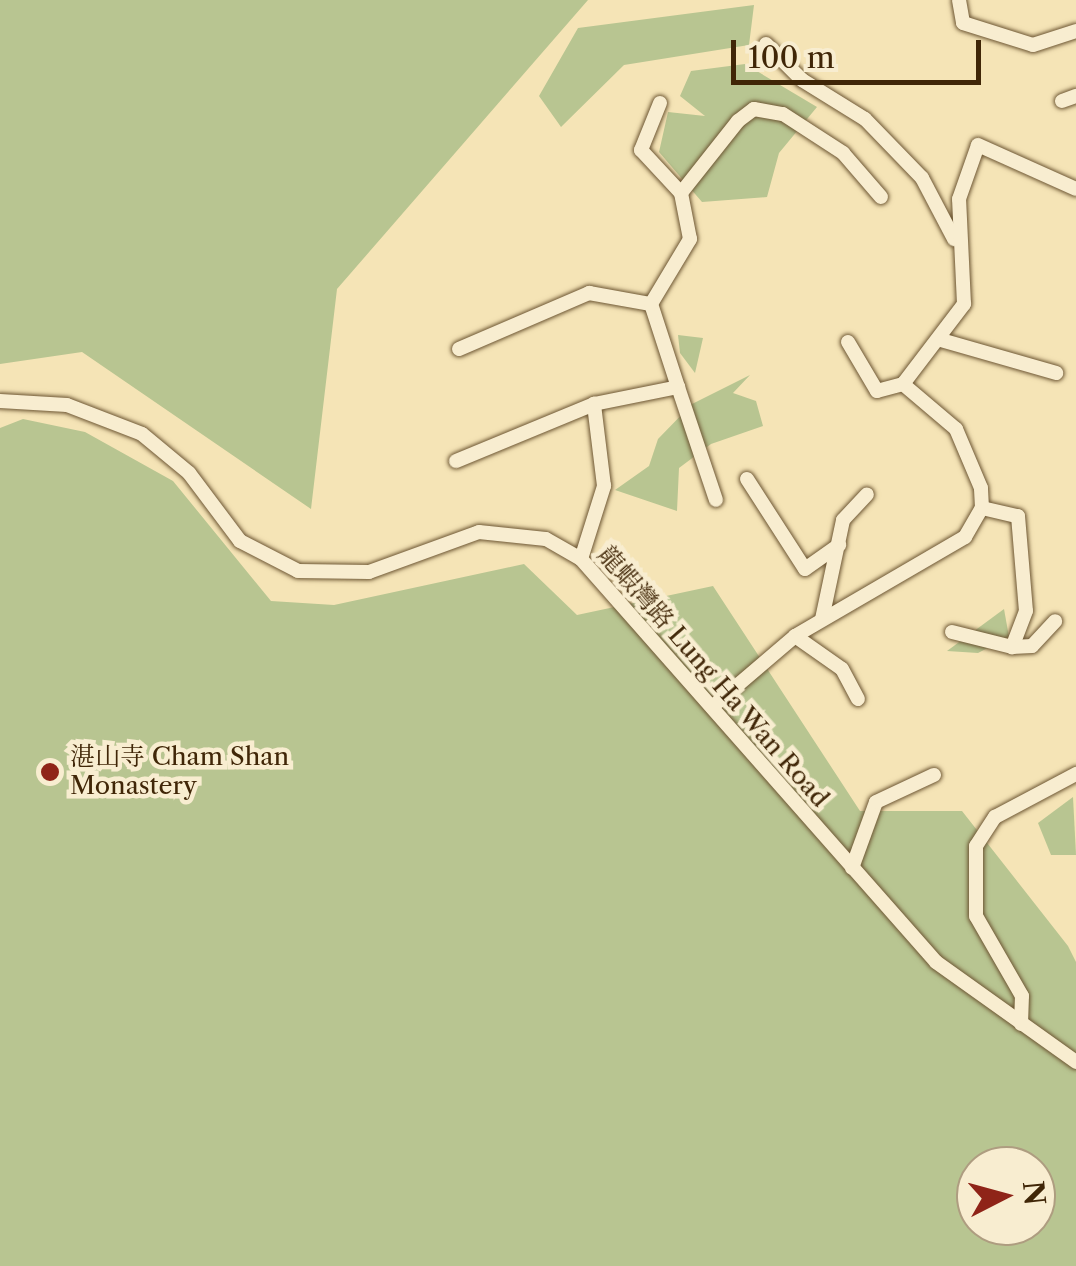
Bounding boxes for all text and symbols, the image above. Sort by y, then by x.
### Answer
scale bar [736,20,986,82]
text: 100 m [748,39,835,76]
street label: 龍蝦灣路 Lung Ha Wan Road [591,540,835,814]
place label: 湛山寺 Cham Shan Monastery [70,743,289,802]
marker: 湛山寺 Cham Shan Monastery [39,761,61,783]
north arrow [956,1146,1056,1246]
text: N [1016,1179,1052,1207]

